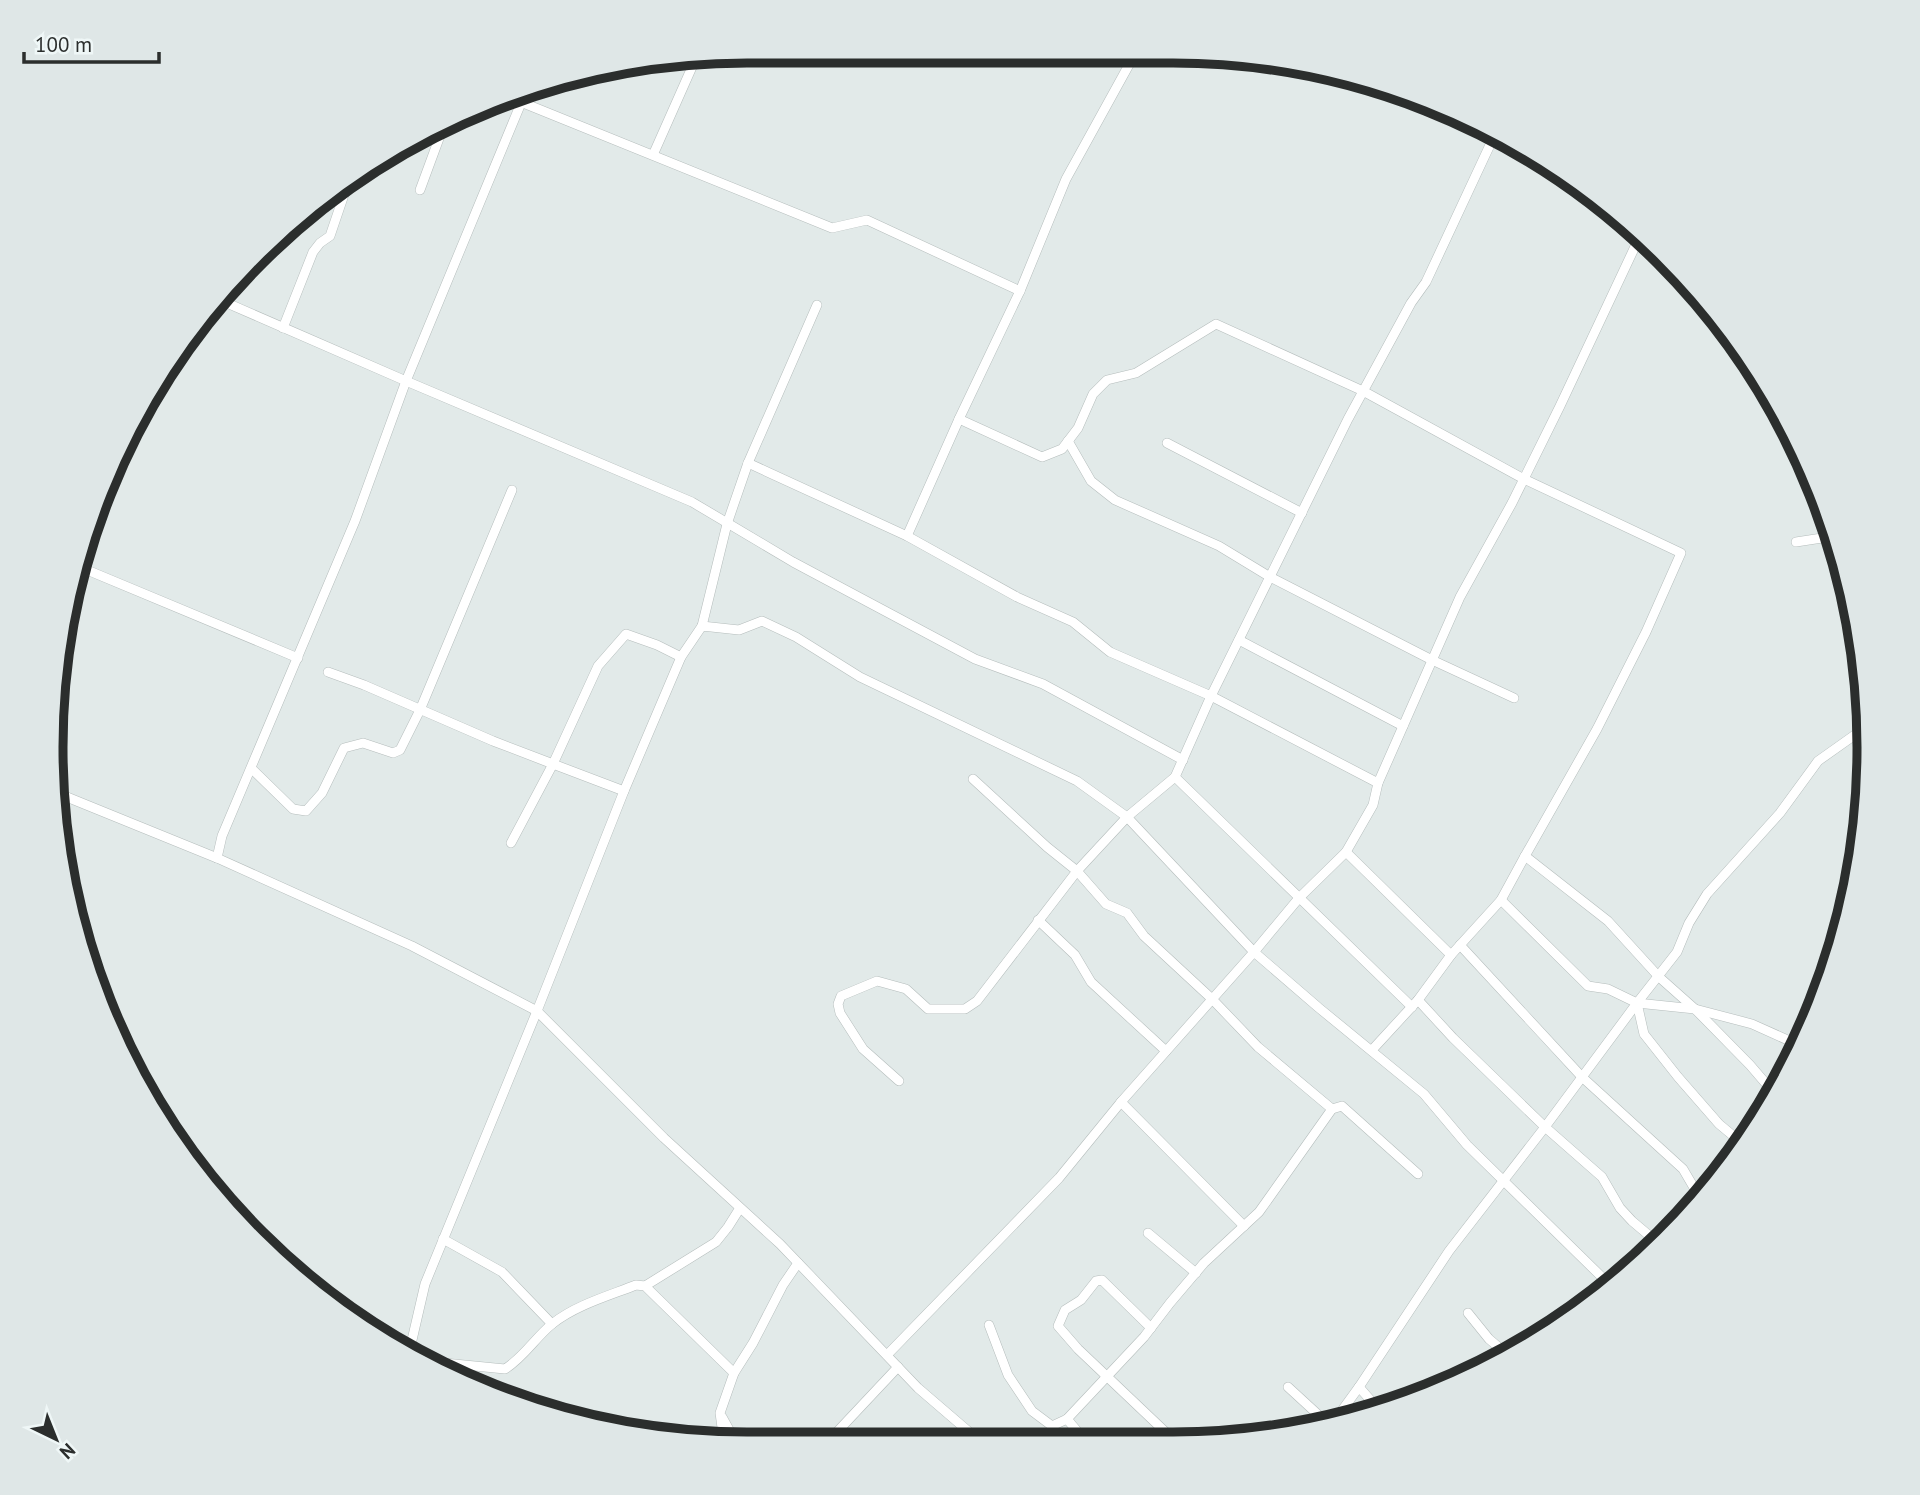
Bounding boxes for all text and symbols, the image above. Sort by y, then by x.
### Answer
scale bar [24,21,159,65]
text: 100 m [35,31,92,58]
north arrow [21,1404,91,1474]
text: N [55,1438,80,1464]

